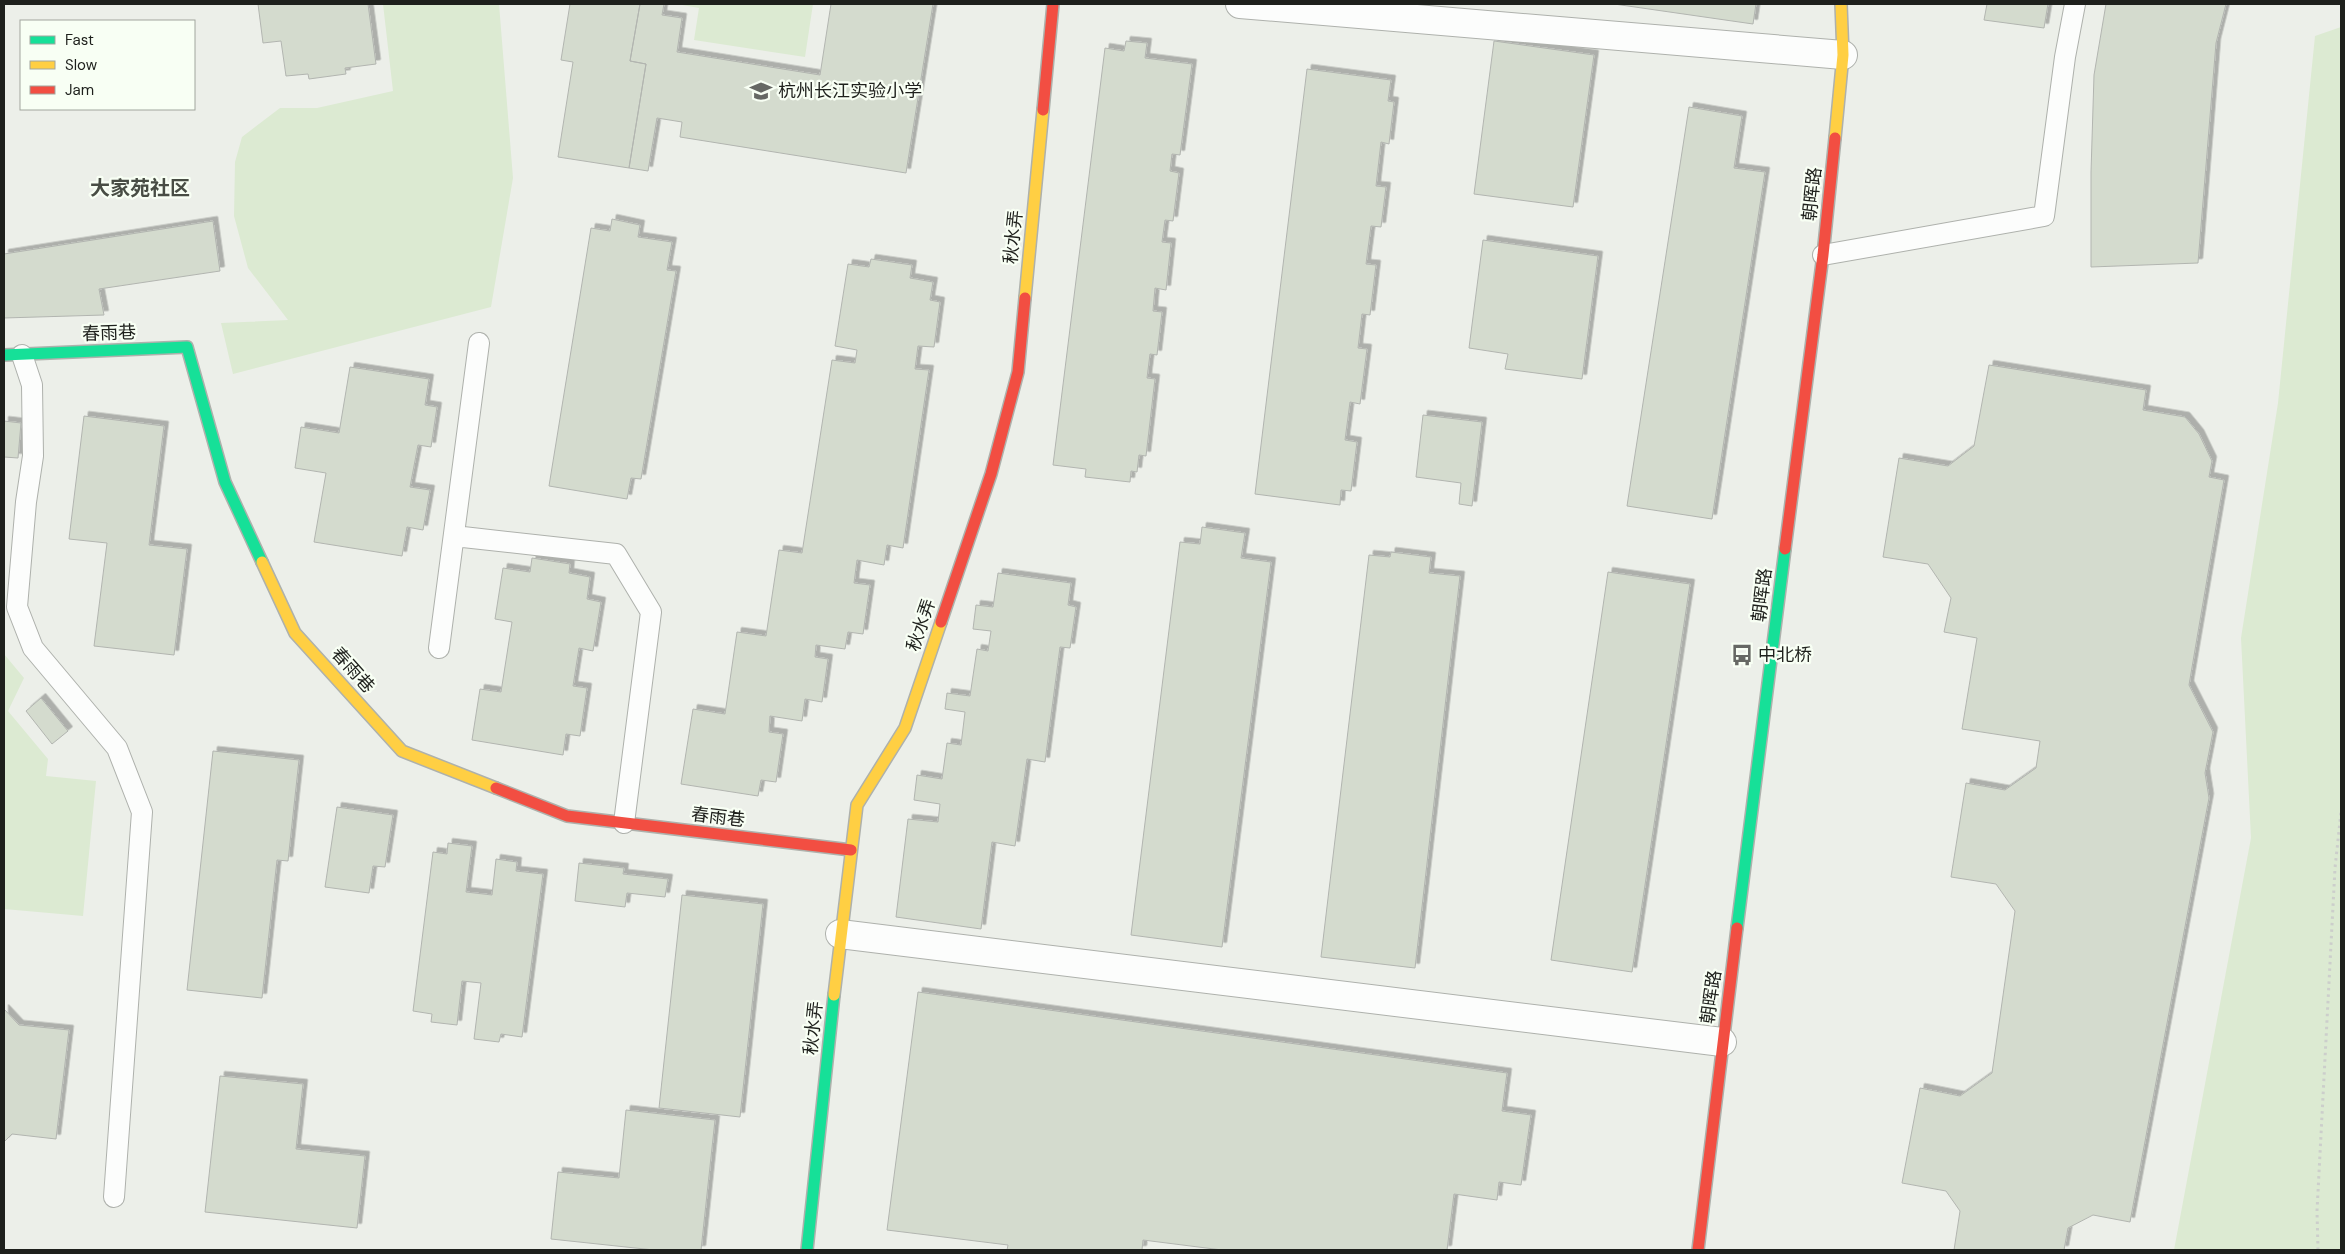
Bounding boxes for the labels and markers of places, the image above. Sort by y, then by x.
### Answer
school or university icon: 杭州长江实验小学 [748,78,774,104]
place label: 杭州长江实验小学 [778,79,922,103]
bus stop icon: 中北桥 [1729,642,1755,668]
place label: 中北桥 [1758,643,1812,667]

